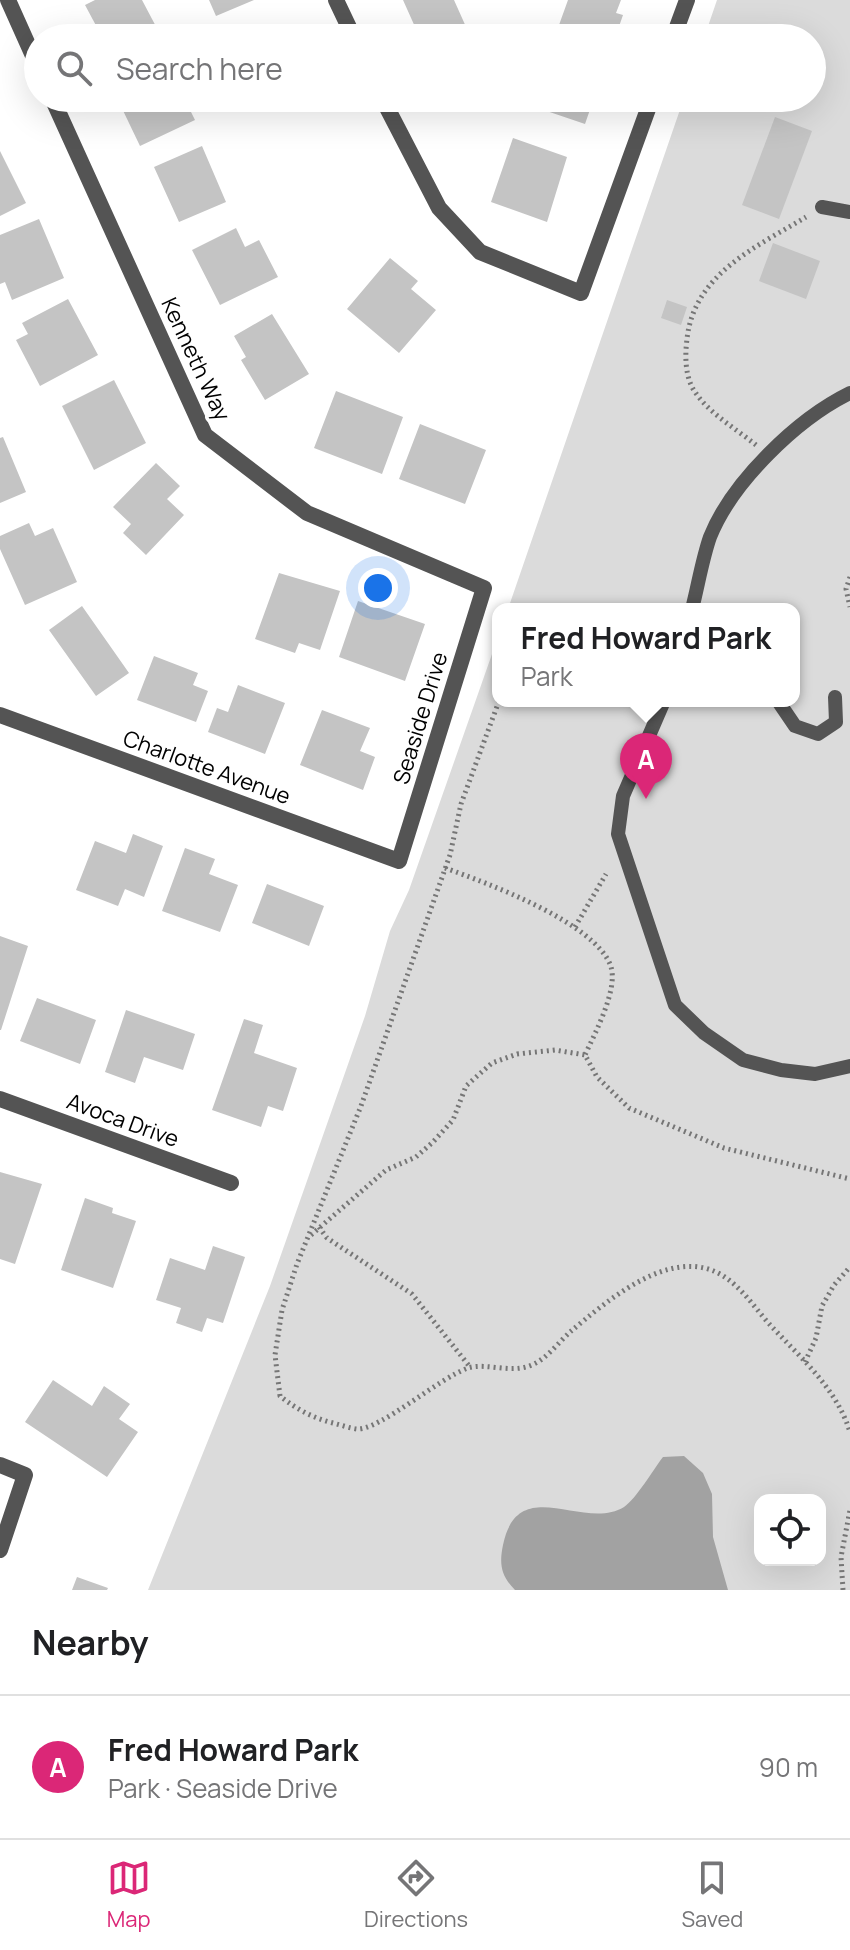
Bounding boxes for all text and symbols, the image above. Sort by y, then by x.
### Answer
search box [24,24,826,112]
icon: search [52,46,96,90]
text: Search here [116,48,283,89]
street label: Kenneth Way [154,293,238,426]
your location [358,568,398,608]
popup [492,603,800,707]
text: Fred Howard Park [521,617,771,658]
street label: Seaside Drive [386,648,454,788]
text: Park [521,658,573,694]
street label: Charlotte Avenue [119,723,295,811]
pin: A [620,733,672,799]
street label: Avoca Drive [63,1086,183,1154]
map controls [754,1494,826,1566]
button: locate [754,1494,826,1566]
text: Nearby [32,1619,148,1665]
text: Fred Howard Park [108,1729,358,1770]
text: A [49,1749,67,1785]
text: 90 m [759,1749,818,1785]
text: Park · Seaside Drive [108,1770,338,1806]
tab: Map [107,1856,151,1934]
tab: Directions [364,1856,468,1934]
tab: Saved [681,1856,743,1934]

